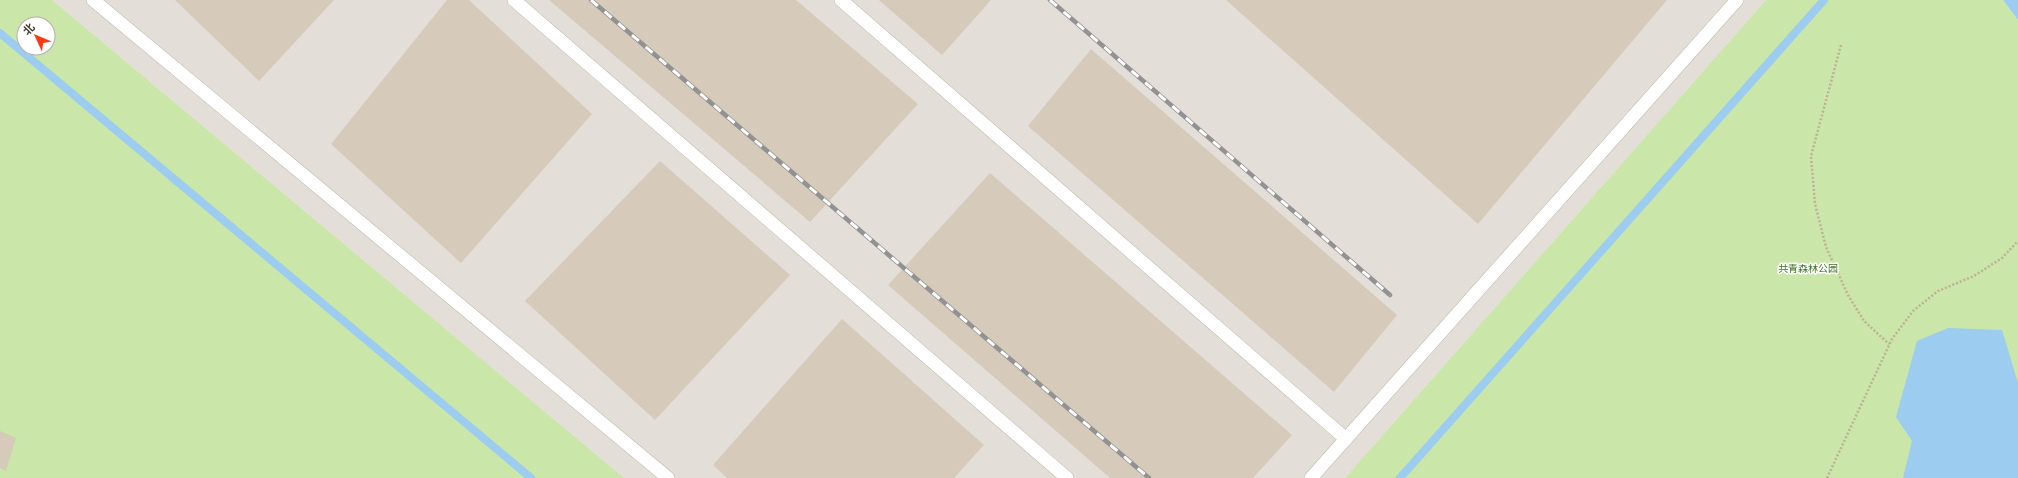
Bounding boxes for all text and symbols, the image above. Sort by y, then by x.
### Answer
north arrow [16,16,56,56]
text: 北 [21,21,38,38]
park label: 共青森林公园 [1778,263,1838,275]

